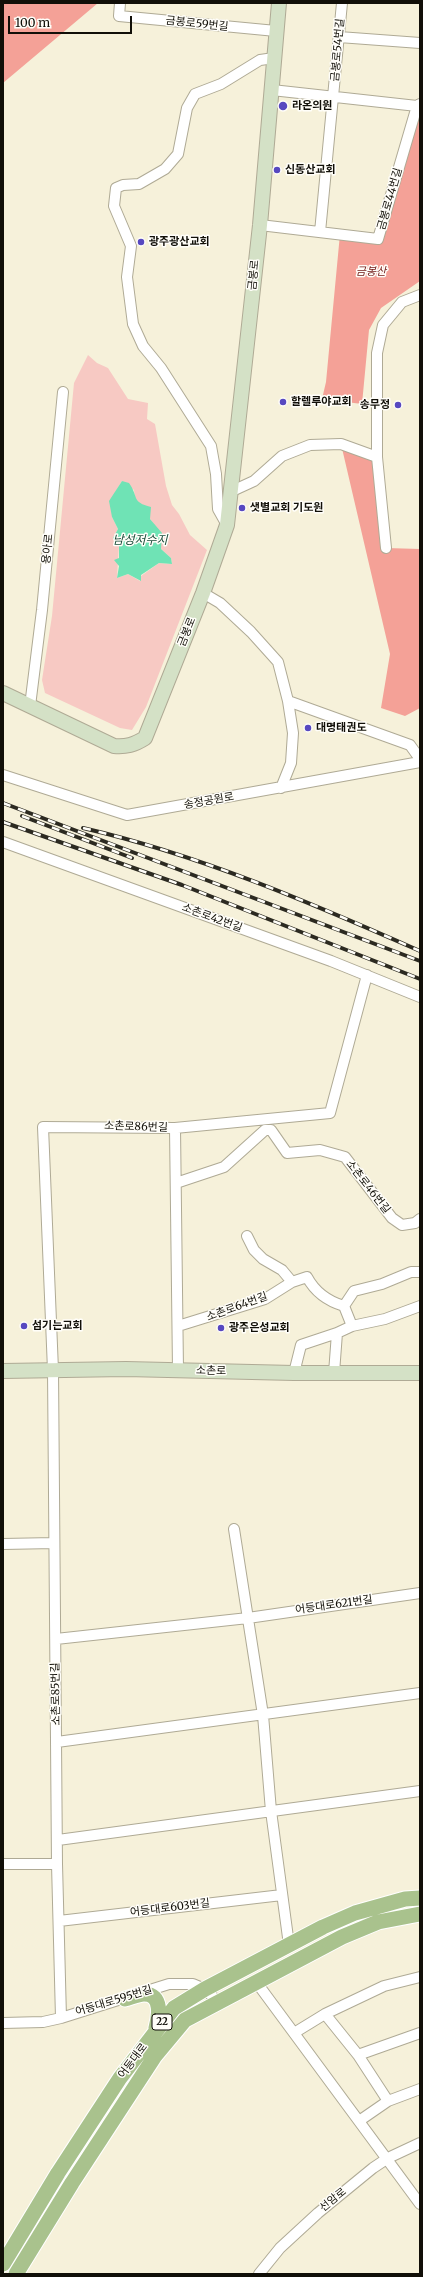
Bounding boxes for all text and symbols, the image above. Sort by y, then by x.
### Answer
scale bar [10,8,134,34]
street label: 금봉로59번길 [165,14,229,34]
text: 100 m [15,15,50,30]
street label: 금봉로54번길 [329,18,347,82]
place label: 라온의원 [292,99,332,113]
marker: 라온의원 [277,100,289,112]
place label: 신동산교회 [285,163,336,177]
marker: 신동산교회 [272,165,282,175]
street label: 금봉로44번길 [375,166,405,232]
place label: 광주광산교회 [149,235,210,249]
marker: 광주광산교회 [136,237,146,247]
street label: 금봉로 [246,259,262,291]
park label: 금봉산 [356,265,386,279]
place label: 할렐루야교회 [291,395,352,409]
marker: 할렐루야교회 [278,397,288,407]
place label: 송무정 [360,398,390,412]
marker: 송무정 [393,400,403,410]
place label: 샛별교회 기도원 [250,501,323,515]
marker: 샛별교회 기도원 [237,503,247,513]
street label: 용아로 [40,533,56,565]
water label: 남성저수지 [112,534,168,548]
street label: 금봉로 [175,615,199,649]
place label: 대명태권도 [316,721,367,735]
marker: 대명태권도 [303,723,313,733]
street label: 송정공원로 [183,790,235,812]
street label: 소촌로42번길 [180,901,244,935]
street label: 소촌로86번길 [104,1119,168,1135]
street label: 소촌로46번길 [343,1158,393,1216]
street label: 소촌로64번길 [205,1290,269,1324]
place label: 섬기는교회 [32,1319,83,1333]
marker: 섬기는교회 [19,1321,29,1331]
place label: 광주은성교회 [229,1321,290,1335]
marker: 광주은성교회 [216,1323,226,1333]
street label: 소촌로 [196,1364,226,1378]
street label: 어등대로621번길 [294,1593,374,1617]
street label: 소촌로85번길 [49,1662,63,1726]
street label: 어등대로603번길 [129,1897,211,1919]
street label: 어등대로595번길 [74,1983,154,2019]
road number: 22 [152,2014,172,2030]
street label: 어등대로 [116,2041,150,2081]
street label: 선암로 [317,2185,349,2215]

